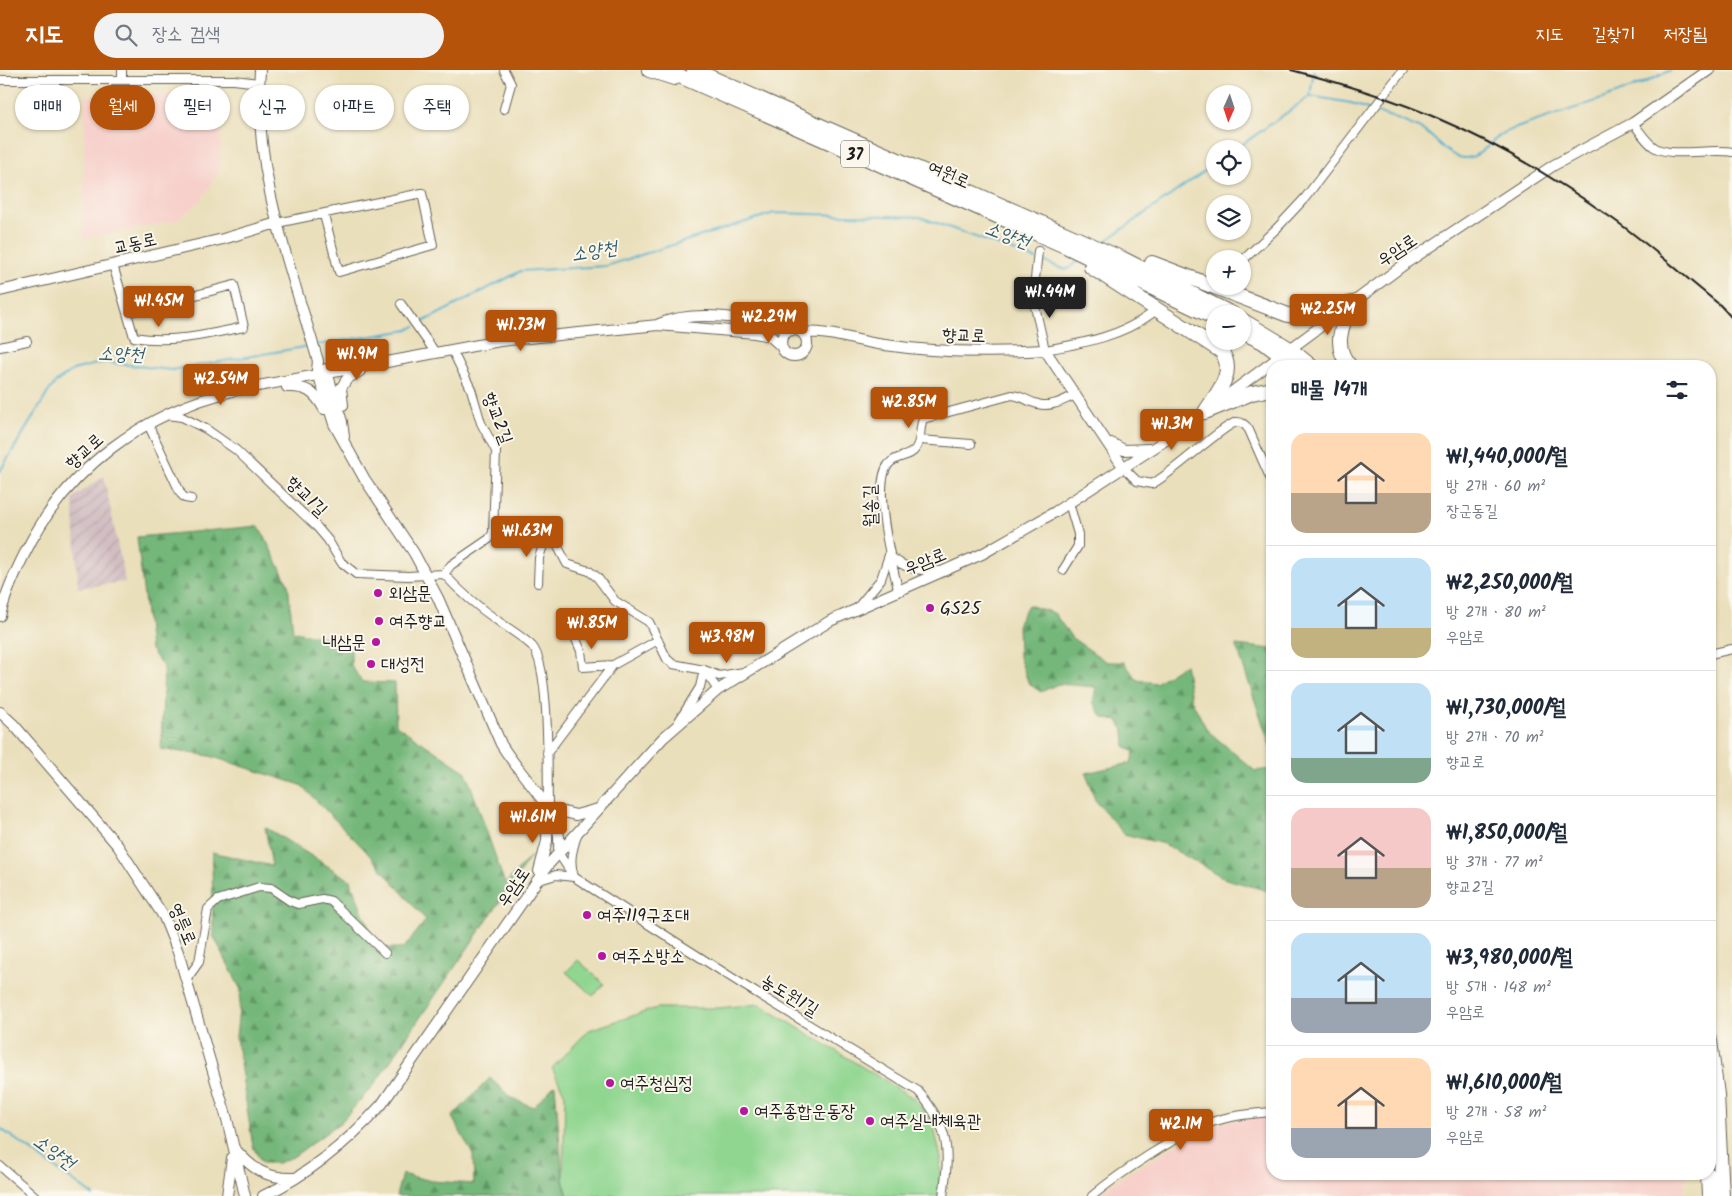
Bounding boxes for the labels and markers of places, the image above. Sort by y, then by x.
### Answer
pin: ₩1.44M [1009,276,1091,319]
pin: ₩1.45M [118,286,200,328]
pin: ₩2.25M [1287,294,1369,336]
pin: ₩2.29M [728,302,810,344]
pin: ₩1.73M [480,310,562,352]
pin: ₩1.9M [322,338,392,381]
pin: ₩2.54M [180,364,262,406]
pin: ₩2.85M [868,386,950,429]
pin: ₩1.3M [1137,408,1207,451]
pin: ₩1.63M [486,516,568,558]
place label: 외삼문 [388,580,431,609]
marker: 외삼문 [372,587,384,599]
place label: GS25 [940,595,982,624]
marker: GS25 [924,602,936,614]
place label: 여주향교 [389,608,447,637]
pin: ₩1.85M [551,608,633,650]
marker: 여주향교 [373,615,385,627]
pin: ₩3.98M [686,622,768,664]
place label: 내삼문 [323,629,366,658]
marker: 내삼문 [370,636,382,648]
place label: 대성전 [381,651,424,680]
marker: 대성전 [365,658,377,670]
pin: ₩1.61M [492,802,574,844]
place label: 여주119구조대 [597,902,690,931]
marker: 여주119구조대 [581,909,593,921]
place label: 여주소방소 [612,943,684,972]
marker: 여주소방소 [596,950,608,962]
place label: 여주청심정 [620,1070,692,1099]
marker: 여주청심정 [604,1077,616,1089]
place label: 여주종합운동장 [754,1098,855,1127]
marker: 여주종합운동장 [738,1105,750,1117]
place label: 여주실내체육관 [880,1108,981,1137]
pin: ₩2.1M [1146,1108,1216,1151]
marker: 여주실내체육관 [864,1115,876,1127]

